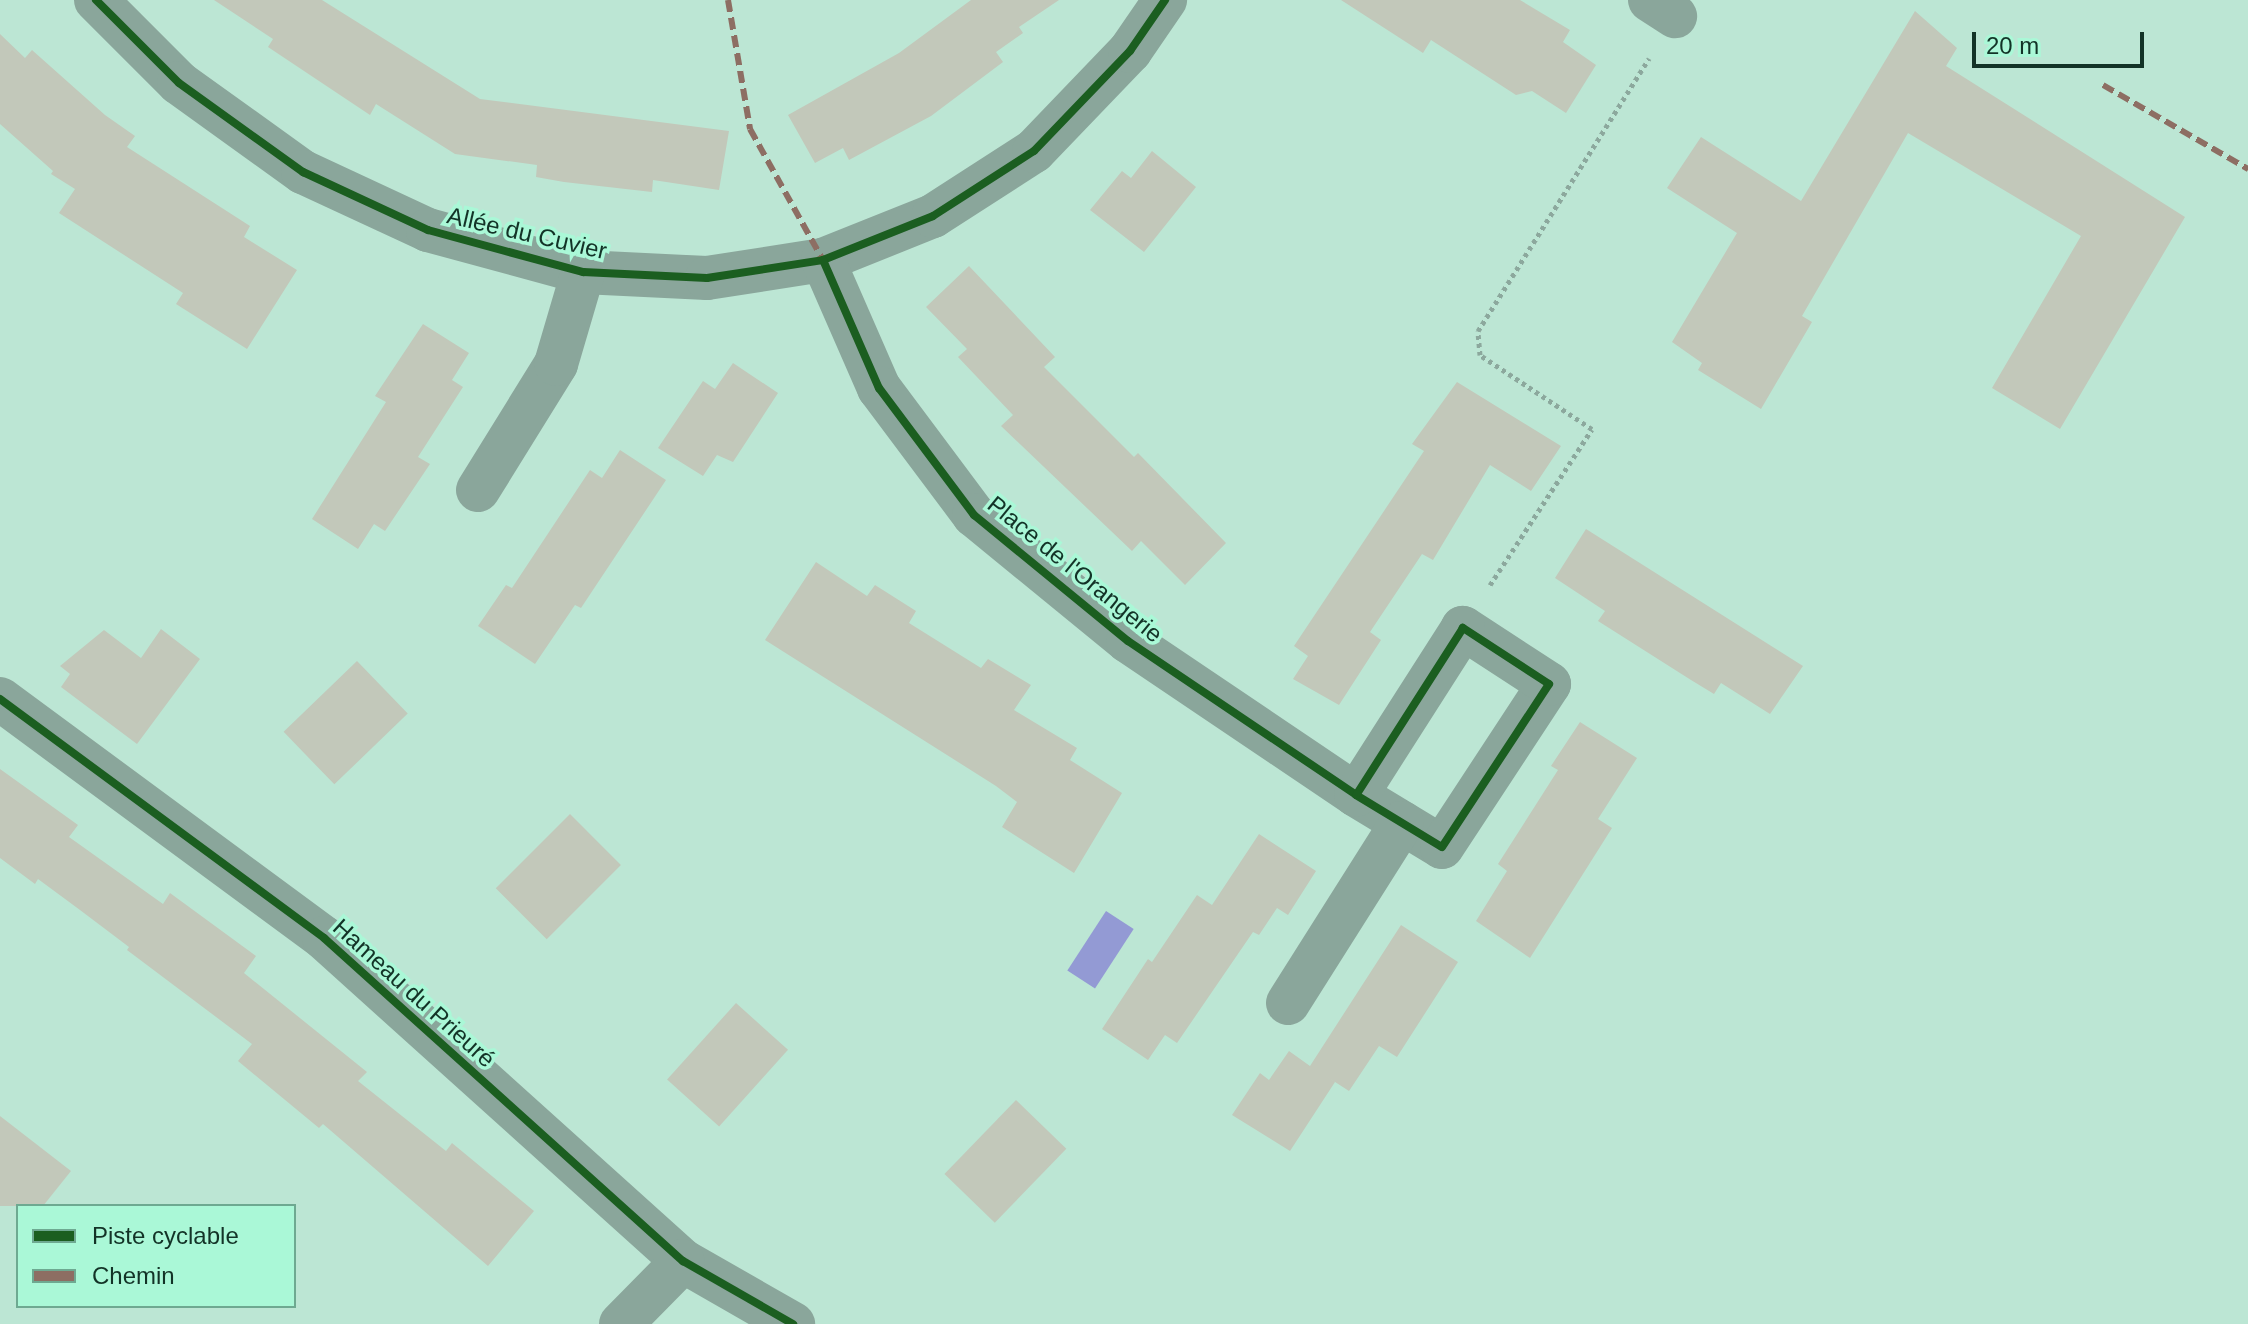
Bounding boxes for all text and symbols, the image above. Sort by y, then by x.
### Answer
scale bar [1976,16,2148,66]
text: 20 m [1986,32,2039,59]
street label: Allée du Cuvier [444,201,610,265]
street label: Place de l'Orangerie [982,490,1168,648]
street label: Hameau du Prieuré [327,913,501,1073]
legend [16,1204,296,1308]
text: Piste cyclable [92,1222,239,1249]
text: Chemin [92,1262,175,1289]

